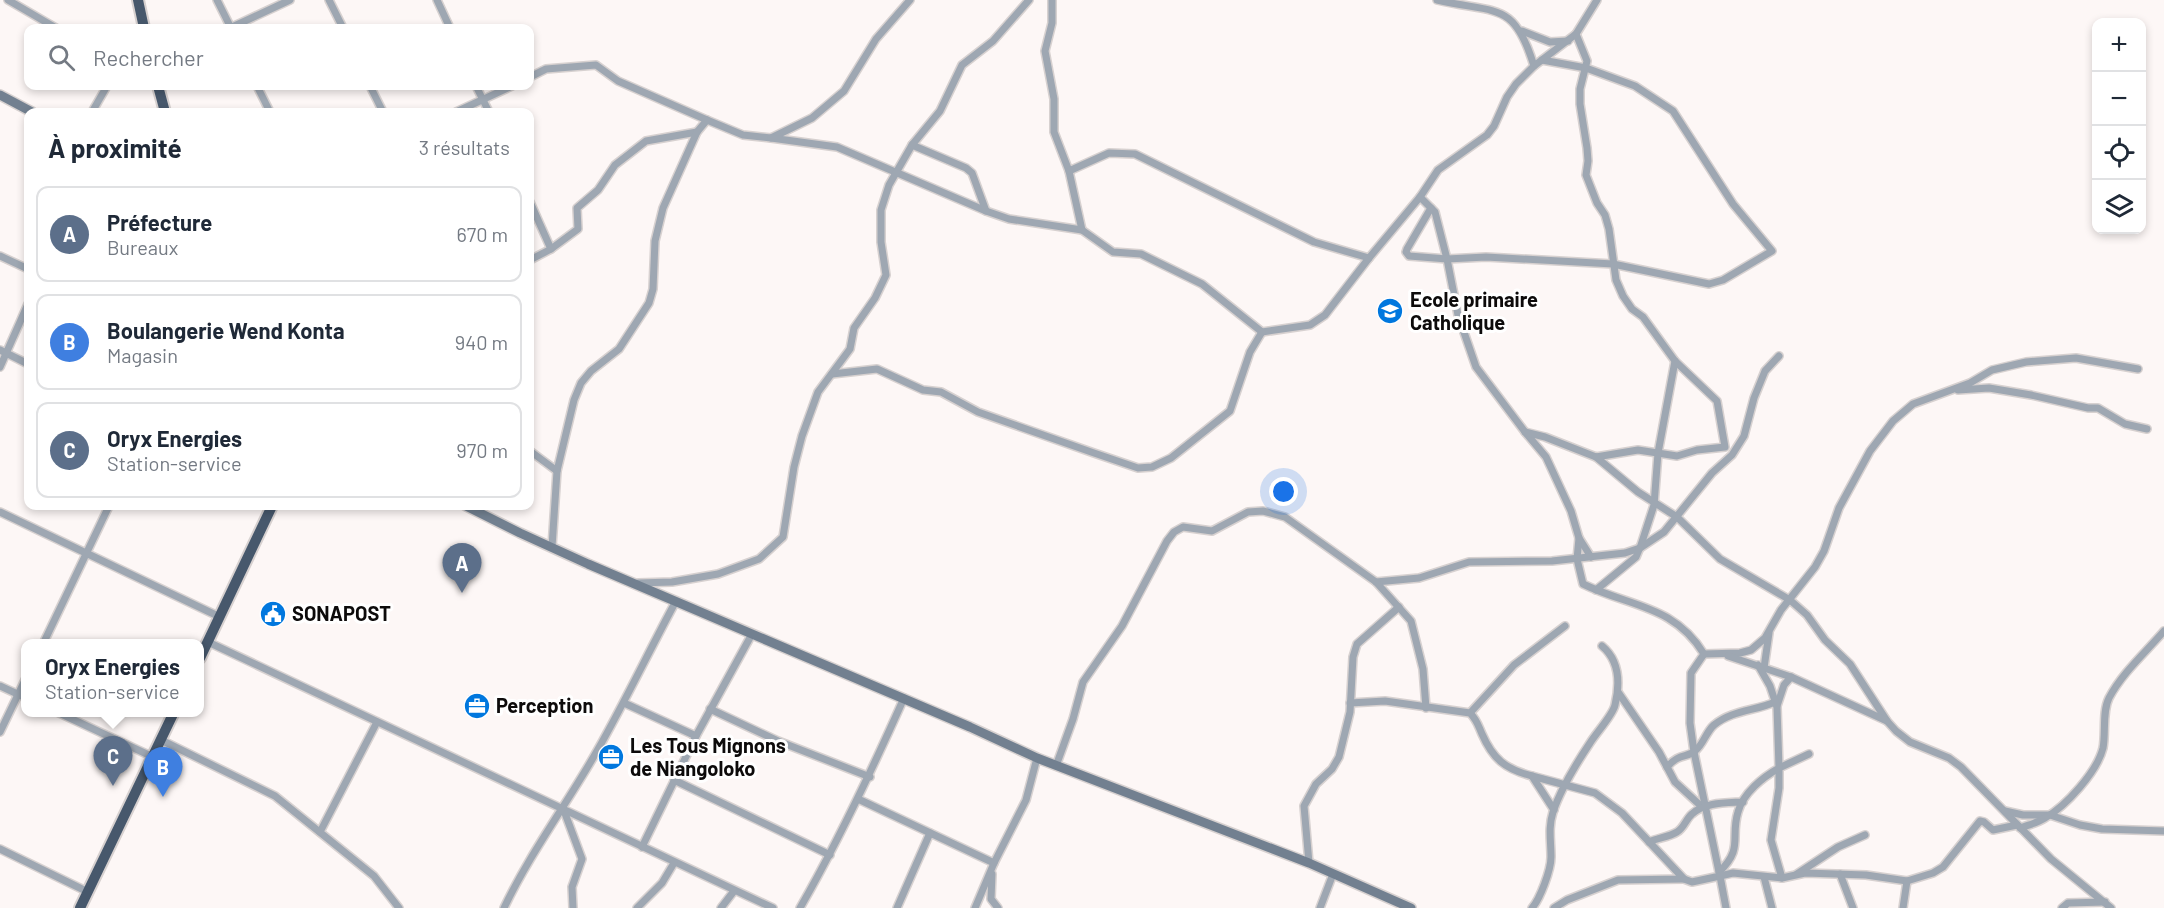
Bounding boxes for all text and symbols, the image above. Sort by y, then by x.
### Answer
map controls [2092,18,2146,234]
button: + [2092,18,2146,72]
search box [24,24,534,90]
icon: search [45,41,78,74]
text: Rechercher [93,44,204,70]
button: − [2092,72,2146,126]
button: locate [2092,126,2146,180]
text: À proximité [48,132,182,163]
text: 3 résultats [419,135,510,159]
button: layers [2092,180,2146,234]
text: Préfecture [107,209,212,235]
text: A [63,222,76,246]
text: 670 m [456,222,508,246]
text: Bureaux [107,235,178,259]
place label: Ecole primaire Catholique [1410,287,1538,334]
school or university icon: Ecole primaire Catholique [1375,296,1405,326]
text: Boulangerie Wend Konta [107,317,345,343]
text: B [63,330,76,354]
text: 940 m [455,330,508,354]
text: Magasin [107,343,178,367]
text: Oryx Energies [107,425,242,451]
text: C [63,438,76,462]
text: 970 m [456,438,508,462]
text: Station-service [107,451,242,475]
your location [1269,477,1298,506]
pin: A [442,544,482,593]
public building icon: SONAPOST [258,599,288,629]
place label: SONAPOST [292,601,391,625]
popup [21,639,204,717]
text: Oryx Energies [45,653,180,679]
text: Station-service [45,679,180,703]
office icon: Perception [462,691,492,721]
place label: Perception [496,693,593,717]
place label: Les Tous Mignons de Niangoloko [630,733,786,780]
pin: C [94,736,132,786]
office icon: Les Tous Mignons de Niangoloko [596,742,626,772]
pin: B [144,748,182,797]

